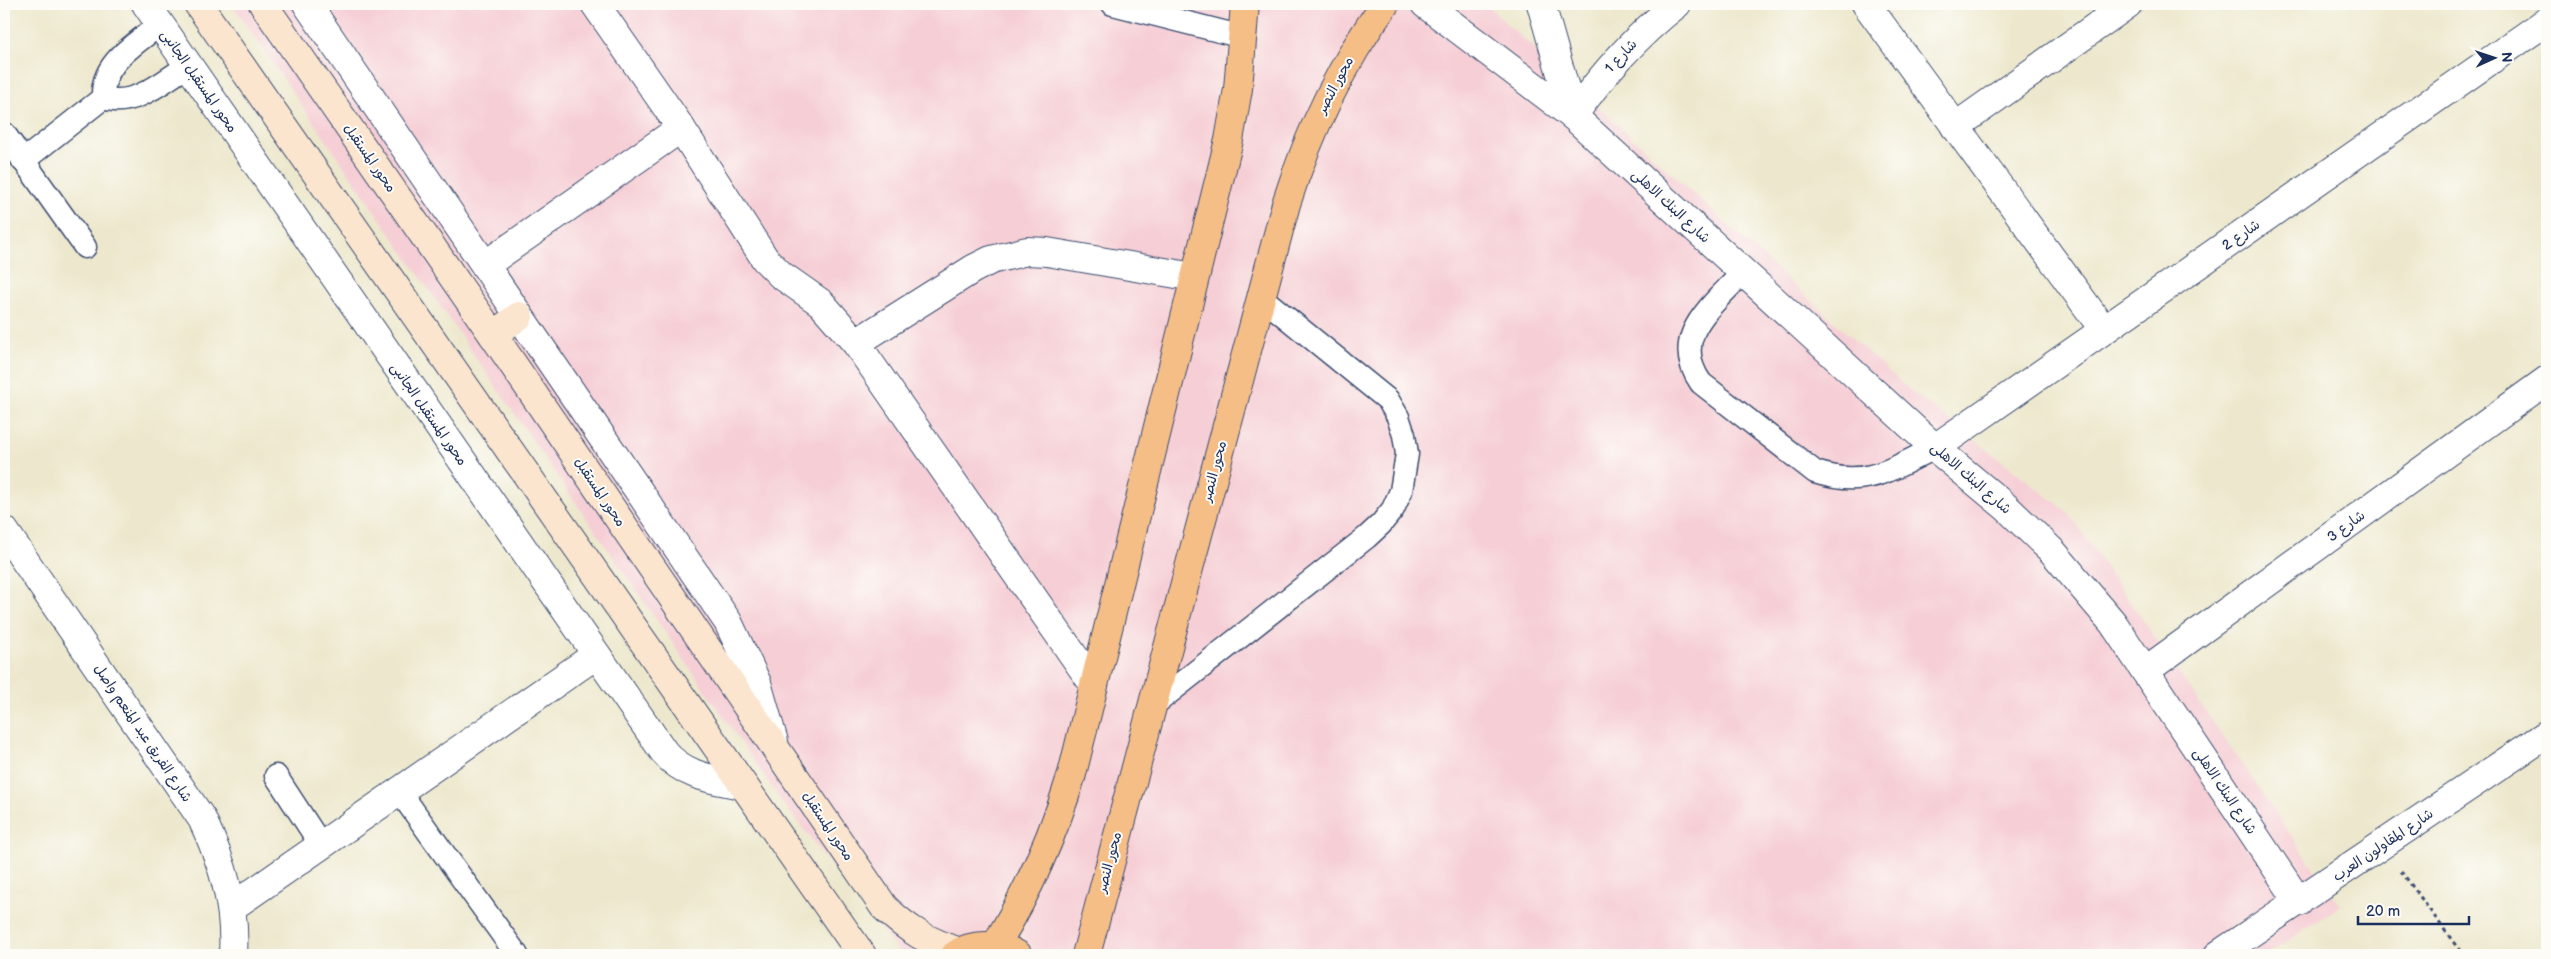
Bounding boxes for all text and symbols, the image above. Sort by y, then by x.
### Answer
street label: محور المستقبل الجانبى [156,26,241,136]
north arrow [2468,32,2518,82]
street label: شارع 1 [1601,36,1641,77]
text: N [2498,52,2515,63]
street label: محور النصر [1312,54,1357,117]
street label: محور المستقبل [340,120,400,196]
street label: شارع البنك الاهلى [1628,165,1714,247]
street label: شارع 2 [2219,216,2264,255]
street label: محور المستقبل الجانبى [386,359,471,469]
street label: شارع البنك الاهلى [1927,438,2015,518]
street label: محور النصر [1197,439,1230,504]
street label: محور المستقبل [571,454,629,530]
street label: شارع 3 [2324,507,2369,546]
street label: شارع الفريق عبد المنعم واصل [89,661,196,806]
street label: شارع البنك الاهلى [2189,744,2260,838]
street label: محور المستقبل [799,788,857,864]
street label: شارع المقاولون العرب [2329,805,2437,886]
street label: محور النصر [1092,830,1125,895]
scale bar [2358,894,2470,926]
text: 20 m [2366,902,2400,921]

